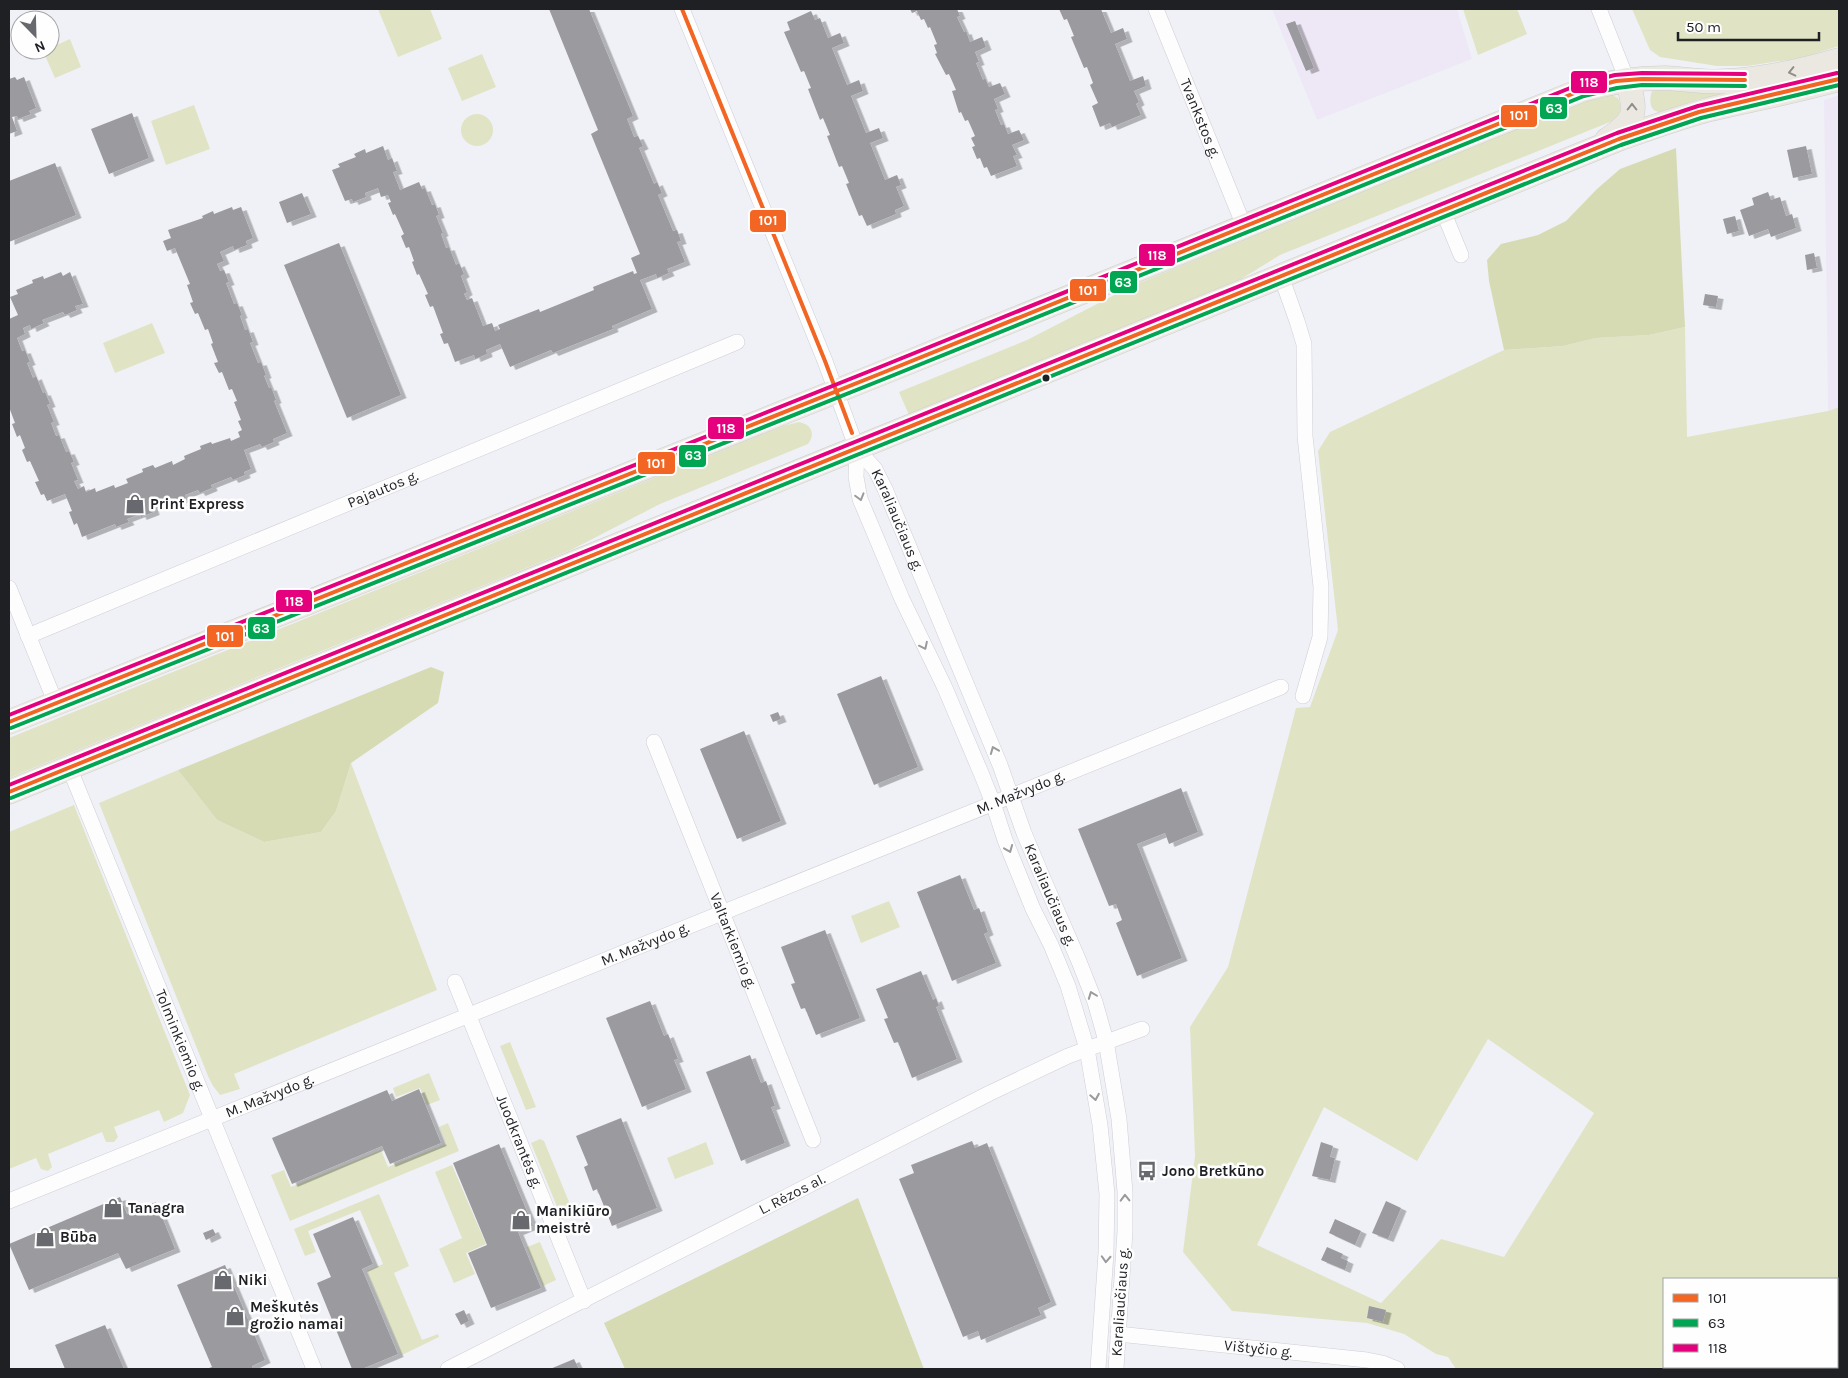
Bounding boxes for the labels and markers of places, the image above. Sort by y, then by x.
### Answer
unlabelled marker [1041,373,1051,383]
shop icon: Print Express [124,493,146,515]
place label: Print Express [150,495,245,513]
bus stop icon: Jono Bretkūno [1136,1160,1158,1182]
place label: Jono Bretkūno [1162,1162,1264,1180]
shop icon: Tanagra [102,1197,124,1219]
place label: Tanagra [128,1199,185,1217]
place label: Manikiūro meistrė [536,1202,610,1237]
shop icon: Manikiūro meistrė [510,1209,532,1231]
shop icon: Būba [34,1226,56,1248]
place label: Būba [60,1228,97,1246]
shop icon: Niki [212,1269,234,1291]
place label: Niki [238,1271,267,1289]
place label: Meškutės grožio namai [250,1298,344,1333]
shop icon: Meškutės grožio namai [224,1305,246,1327]

